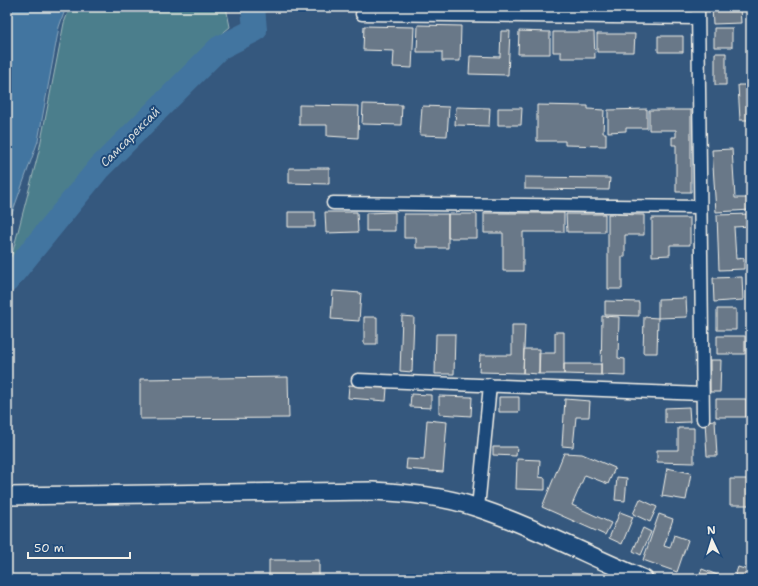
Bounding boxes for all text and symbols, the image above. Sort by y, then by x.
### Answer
water label: Самсарексай [97,104,163,170]
north arrow [692,520,732,560]
text: N [706,523,716,538]
scale bar [28,534,130,560]
text: 50 m [34,540,64,556]

